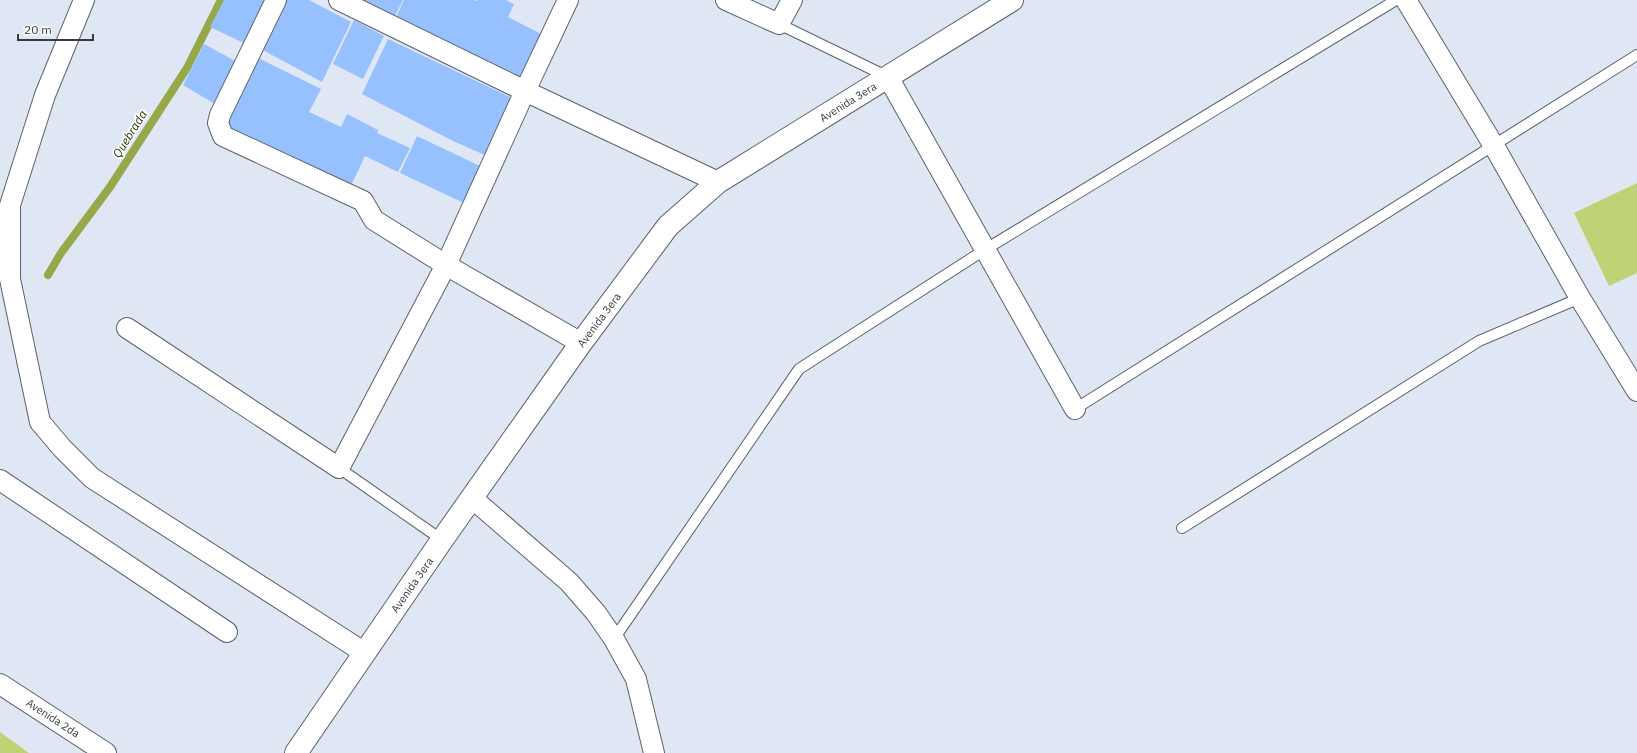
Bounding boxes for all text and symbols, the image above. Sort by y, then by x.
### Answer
scale bar [18,16,93,42]
text: 20 m [24,22,52,37]
street label: Avenida 3era [817,79,879,125]
water label: Quebrada [109,107,150,160]
street label: Avenida 3era [574,290,624,350]
street label: Avenida 3era [388,554,436,615]
street label: Avenida 2da [24,696,82,741]

